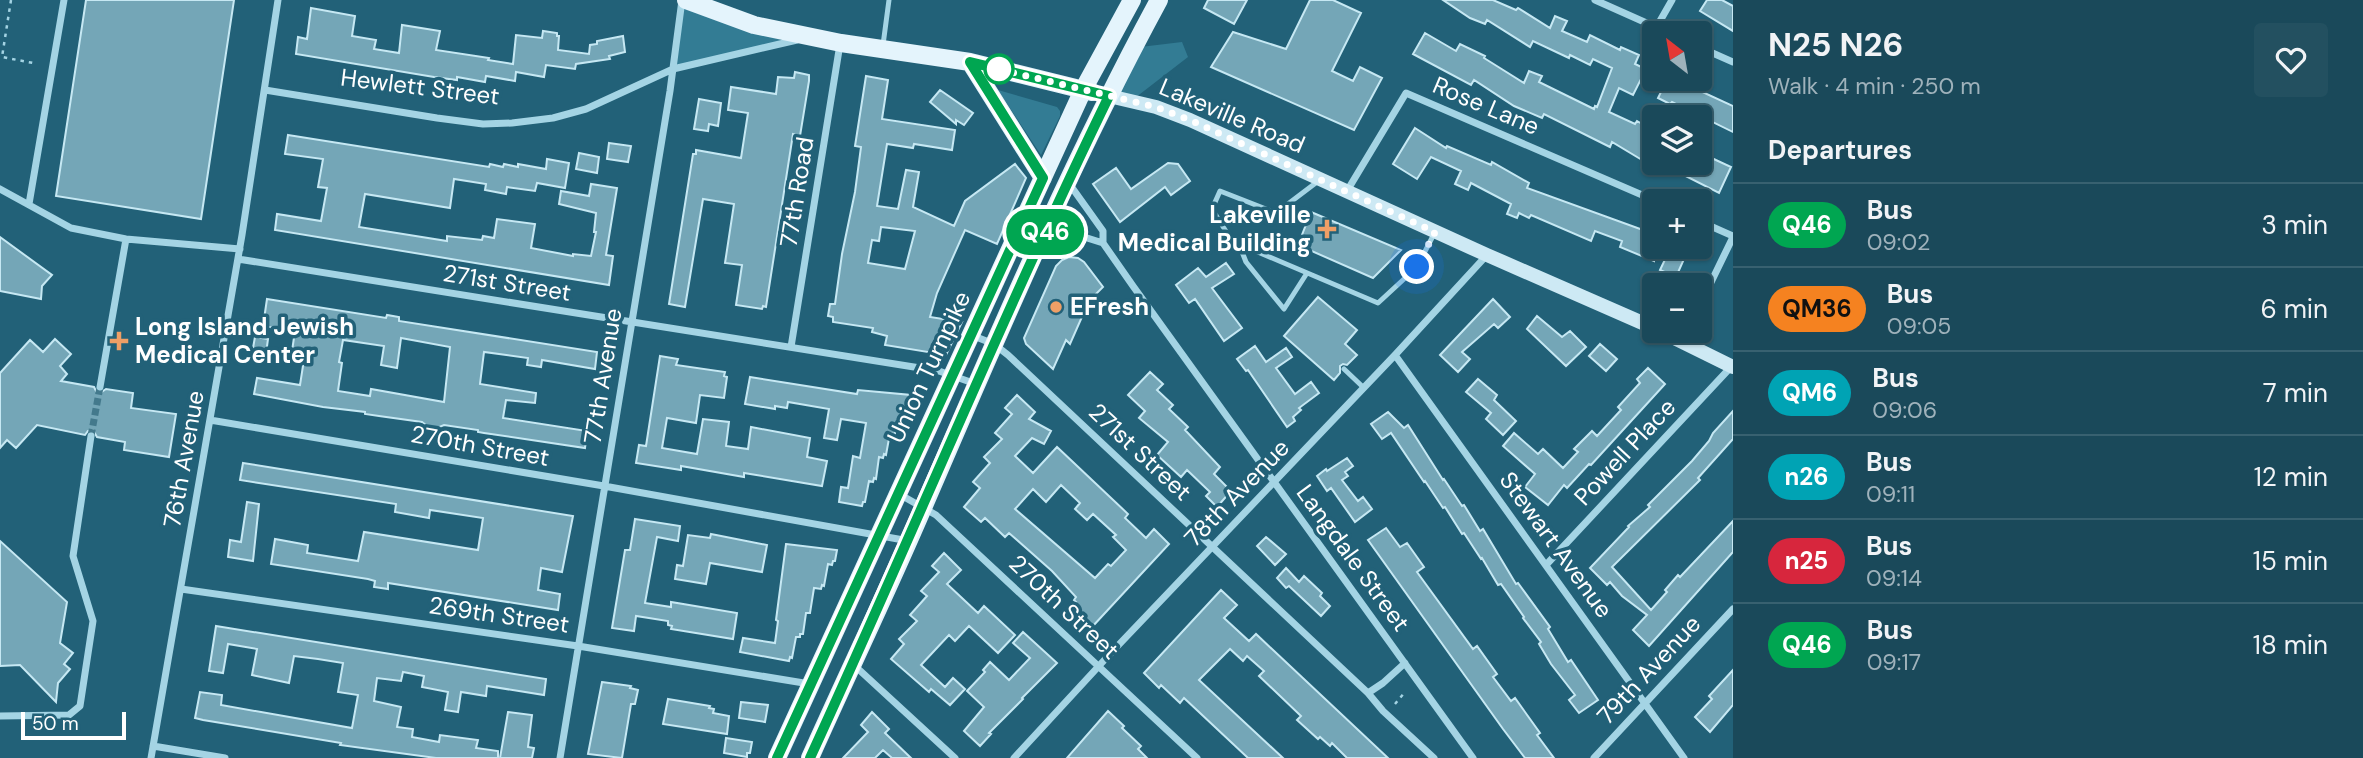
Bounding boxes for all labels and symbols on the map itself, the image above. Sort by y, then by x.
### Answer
north arrow [1642,21,1712,91]
unlabelled marker [984,54,1014,84]
street label: Hewlett Street [339,61,501,112]
street label: Rose Lane [1428,69,1544,142]
street label: Lakeville Road [1155,71,1310,160]
street label: 77th Road [773,135,821,249]
place label: Lakeville Medical Building [1118,199,1311,258]
line badge: Q46 [1005,209,1085,255]
marker: Lakeville Medical Building [1317,219,1337,239]
your location [1399,249,1434,284]
street label: 271st Street [441,257,573,308]
street label: Union Turnpike [880,286,977,448]
place label: EFresh [1070,291,1149,322]
marker: EFresh [1048,299,1064,315]
street label: 77th Avenue [576,306,629,446]
place label: Long Island Jewish Medical Center [135,311,354,370]
marker: Long Island Jewish Medical Center [109,331,129,351]
street label: 76th Avenue [156,388,211,530]
street label: Powell Place [1567,392,1682,512]
street label: 271st Street [1083,396,1198,507]
street label: 270th Street [408,418,552,473]
street label: 78th Avenue [1178,432,1296,553]
street label: Stewart Avenue [1493,465,1620,624]
street label: Langdale Street [1290,478,1417,637]
street label: 270th Street [1003,548,1126,666]
street label: 269th Street [427,589,571,640]
street label: 79th Avenue [1590,608,1707,731]
scale bar [21,709,126,741]

